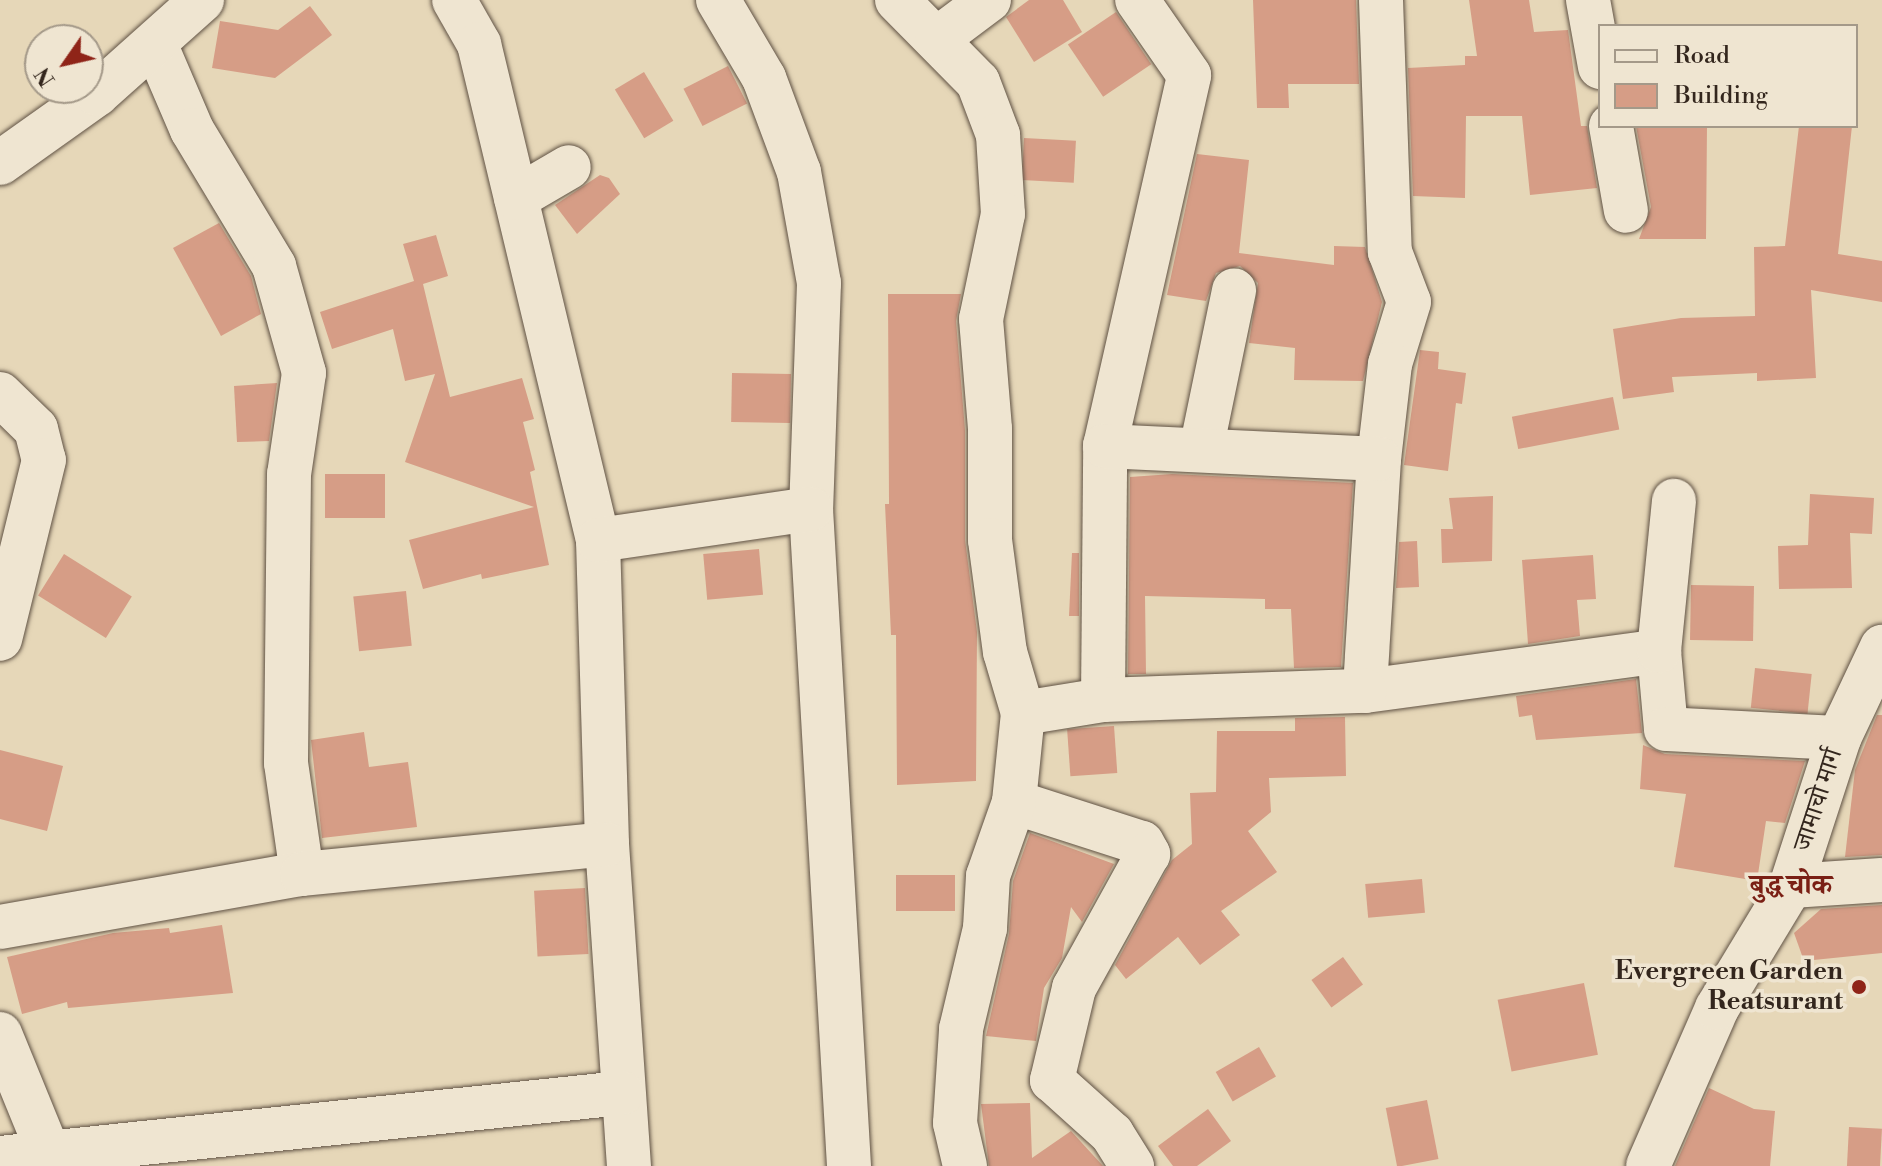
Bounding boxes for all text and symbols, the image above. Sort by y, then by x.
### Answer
north arrow [24,24,104,104]
legend [1598,24,1858,128]
text: Road [1674,41,1730,71]
text: N [29,62,61,91]
text: Building [1674,81,1768,111]
street label: जामाचो मार्ग [1788,745,1850,855]
district label: बुद्ध चोक [1750,869,1832,903]
place label: Evergreen Garden Reatsurant [1615,956,1843,1018]
marker: Evergreen Garden Reatsurant [1850,978,1868,996]

